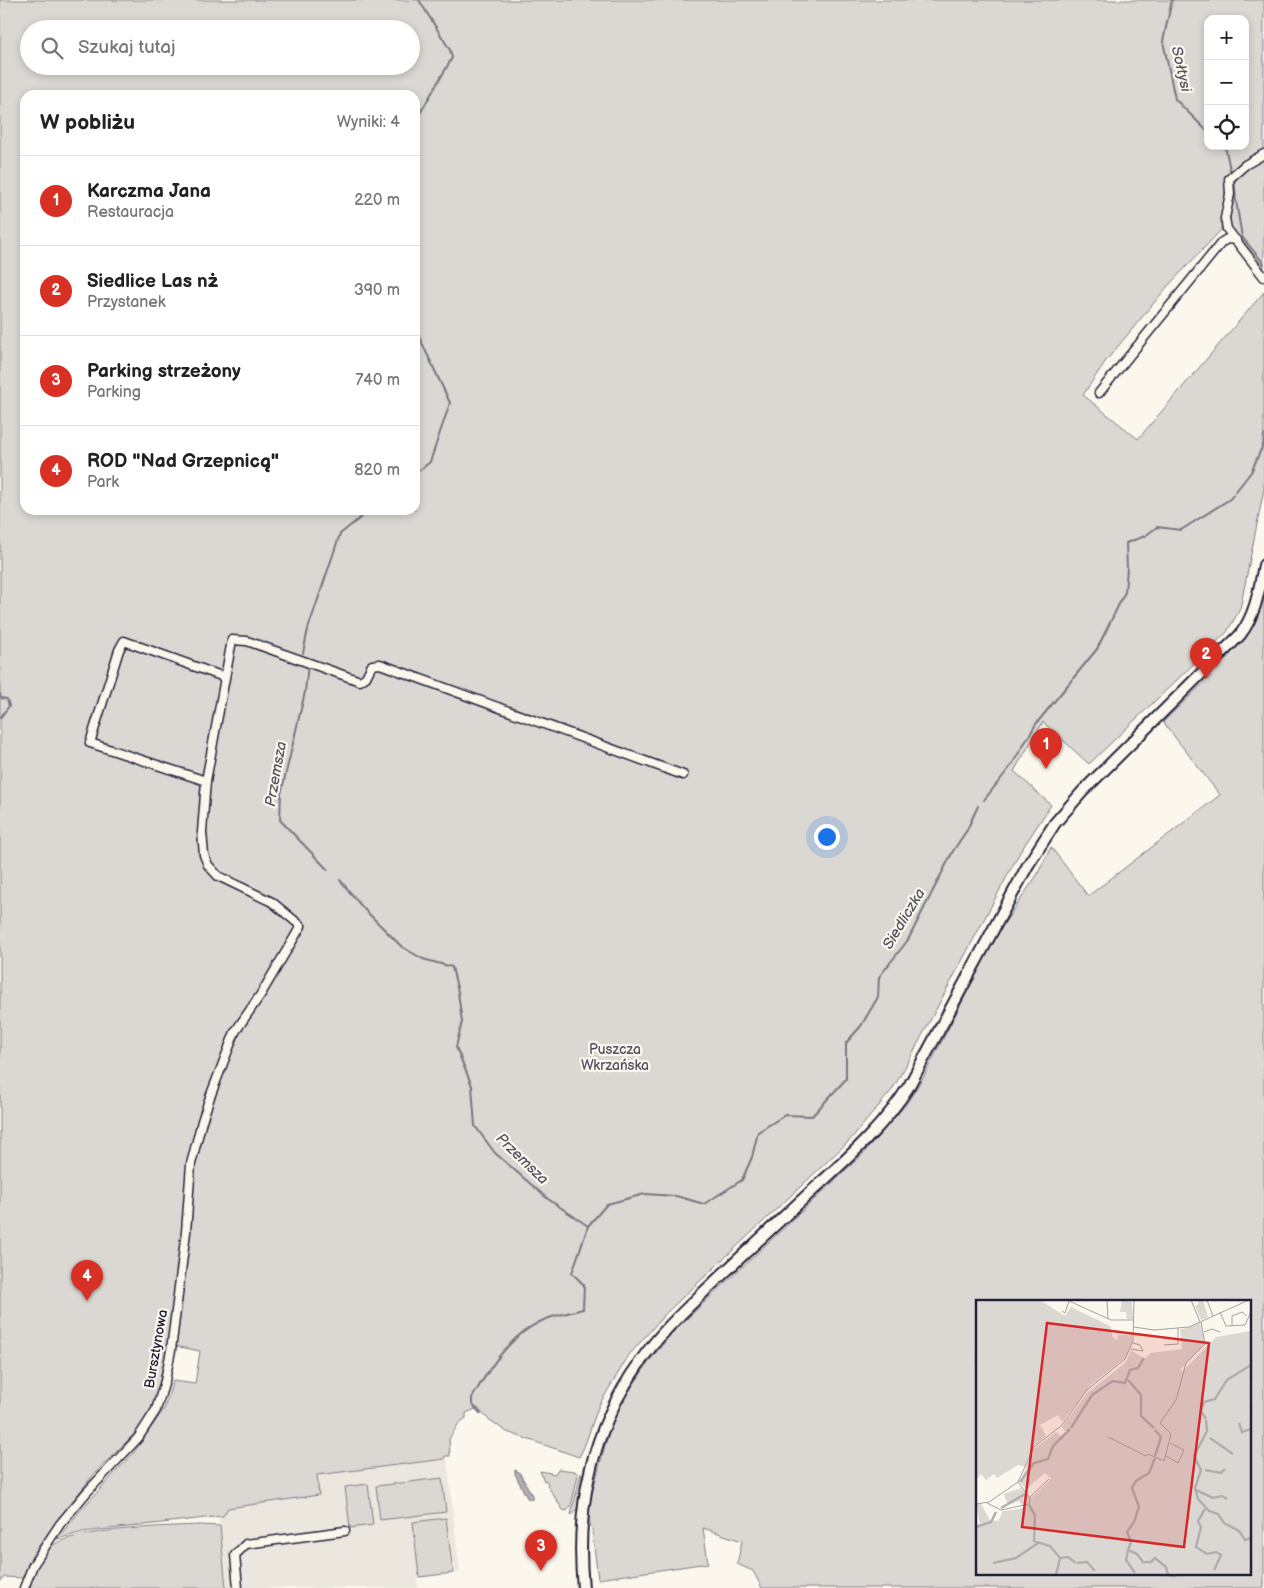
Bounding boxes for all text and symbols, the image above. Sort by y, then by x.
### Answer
map controls [1204,15,1249,150]
button: + [1204,15,1249,60]
search box [20,20,420,75]
icon: search [38,34,66,62]
text: Szukaj tutaj [78,36,175,59]
water label: Sołtysi [1167,44,1196,94]
button: − [1204,60,1249,105]
button: locate [1204,105,1249,150]
text: W pobliżu [40,110,135,135]
text: Wyniki: 4 [337,113,400,132]
text: Karczma Jana [87,180,211,203]
text: 1 [53,191,59,210]
text: 220 m [354,191,400,210]
text: Restauracja [87,203,174,222]
text: Siedlice Las nż [87,270,218,293]
text: 2 [51,281,61,300]
text: 390 m [354,281,400,300]
text: Przystanek [87,293,166,312]
text: Parking strzeżony [87,360,241,383]
text: 3 [51,371,61,390]
text: 740 m [355,371,400,390]
text: Parking [87,383,141,402]
text: ROD "Nad Grzepnicą" [87,450,279,473]
text: 4 [51,461,61,480]
text: 820 m [354,461,400,480]
text: Park [87,473,119,492]
pin: 2 [1190,638,1222,679]
pin: 1 [1030,728,1062,769]
water label: Przemsza [261,740,291,808]
your location [814,824,840,850]
water label: Siedliczka [878,885,930,953]
park label: Puszcza Wkrzańska [581,1041,649,1074]
water label: Przemsza [492,1129,552,1189]
pin: 4 [71,1260,103,1301]
inset map [976,1300,1252,1576]
street label: Bursztynowa [141,1308,171,1390]
pin: 3 [525,1530,557,1571]

